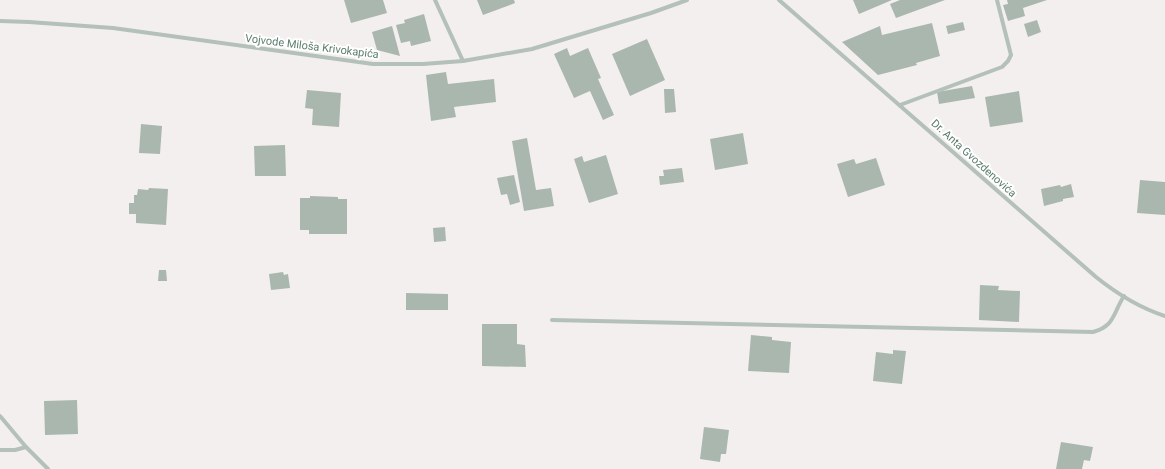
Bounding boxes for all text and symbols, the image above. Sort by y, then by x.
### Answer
street label: Vojvode Miloša Krivokapića [244,32,380,61]
street label: Dr. Anta Gvozdenovića [929,117,1019,200]

